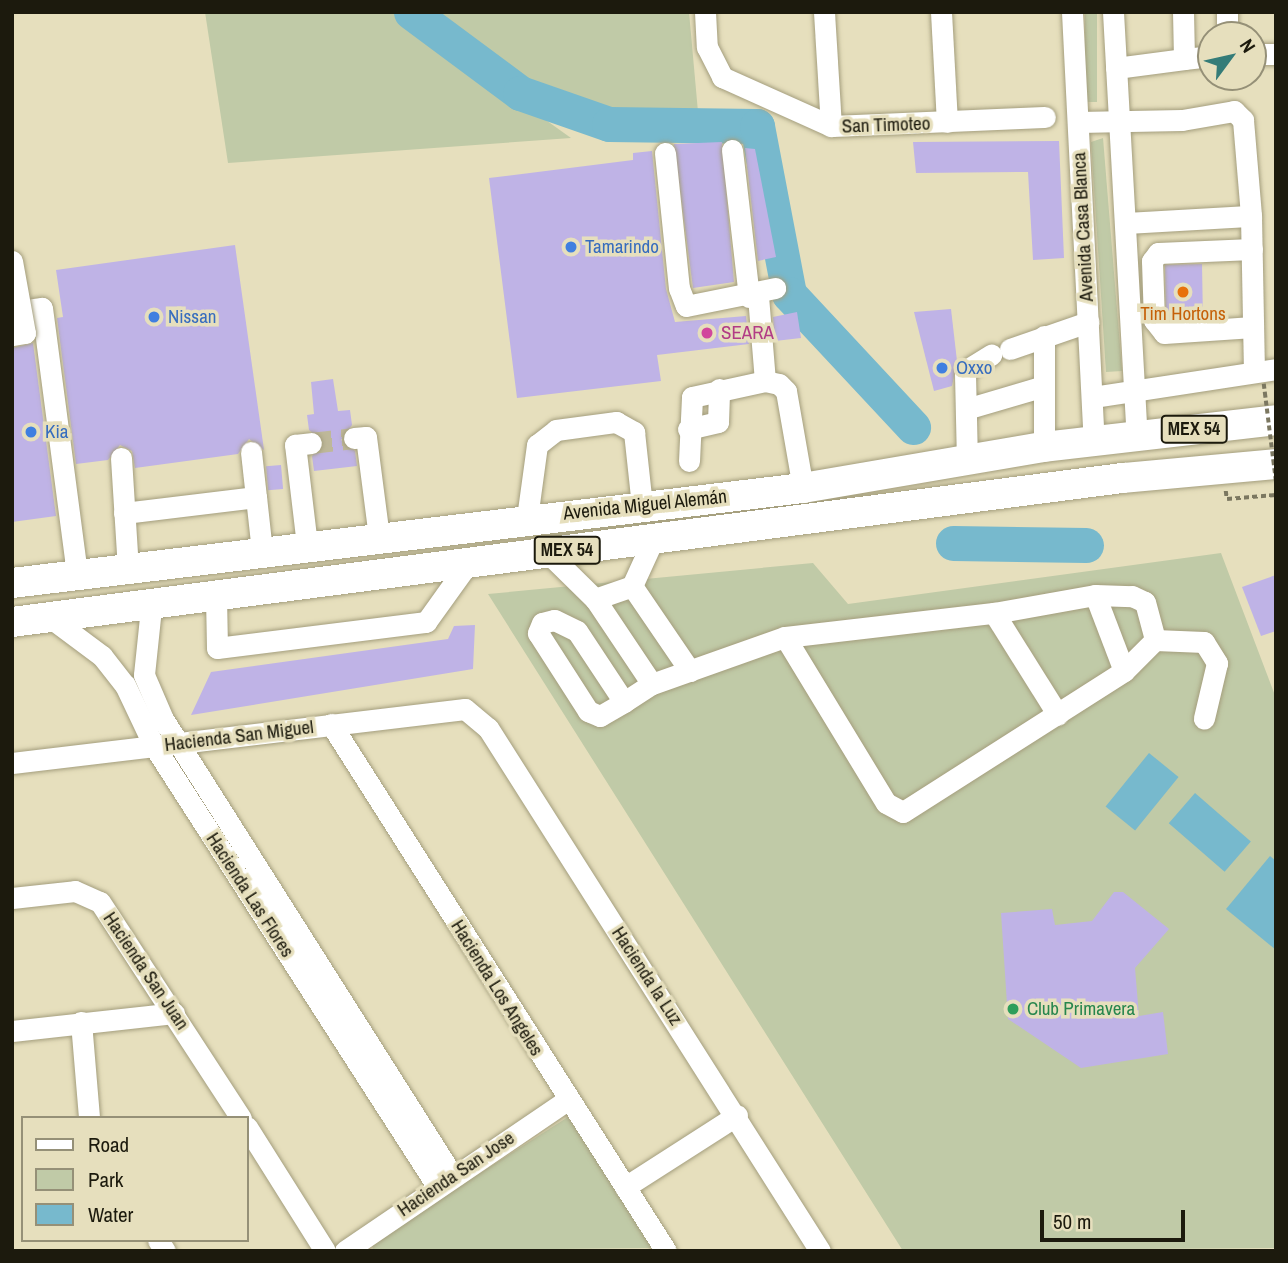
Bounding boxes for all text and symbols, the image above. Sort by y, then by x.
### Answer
north arrow [1197,21,1267,91]
text: N [1234,34,1262,57]
street label: San Timoteo [841,112,931,138]
street label: Avenida Casa Blanca [1068,152,1098,302]
place label: Tamarindo [585,236,659,258]
marker: Tamarindo [563,239,579,255]
marker: Tim Hortons [1175,284,1191,300]
place label: Tim Hortons [1140,303,1226,325]
place label: Nissan [168,306,216,328]
marker: Nissan [146,309,162,325]
place label: SEARA [721,322,774,344]
marker: SEARA [699,325,715,341]
place label: Oxxo [956,357,992,379]
marker: Oxxo [934,360,950,376]
road number: MEX 54 [1159,414,1229,444]
place label: Kia [45,421,68,443]
marker: Kia [23,424,39,440]
street label: Avenida Miguel Alemán [562,485,728,525]
road number: MEX 54 [532,536,602,564]
street label: Hacienda San Miguel [163,716,315,756]
street label: Hacienda Las Flores [201,829,299,961]
street label: Hacienda San Juan [98,908,194,1034]
street label: Hacienda Los Angeles [446,915,548,1061]
street label: Hacienda la Luz [607,923,687,1029]
place label: Club Primavera [1027,998,1135,1020]
marker: Club Primavera [1005,1001,1021,1017]
legend [21,1116,248,1242]
street label: Hacienda San Jose [393,1127,519,1221]
text: Road [88,1130,129,1159]
text: Park [88,1165,123,1194]
scale bar [1043,1196,1188,1240]
text: Water [88,1200,133,1229]
text: 50 m [1053,1207,1091,1236]

